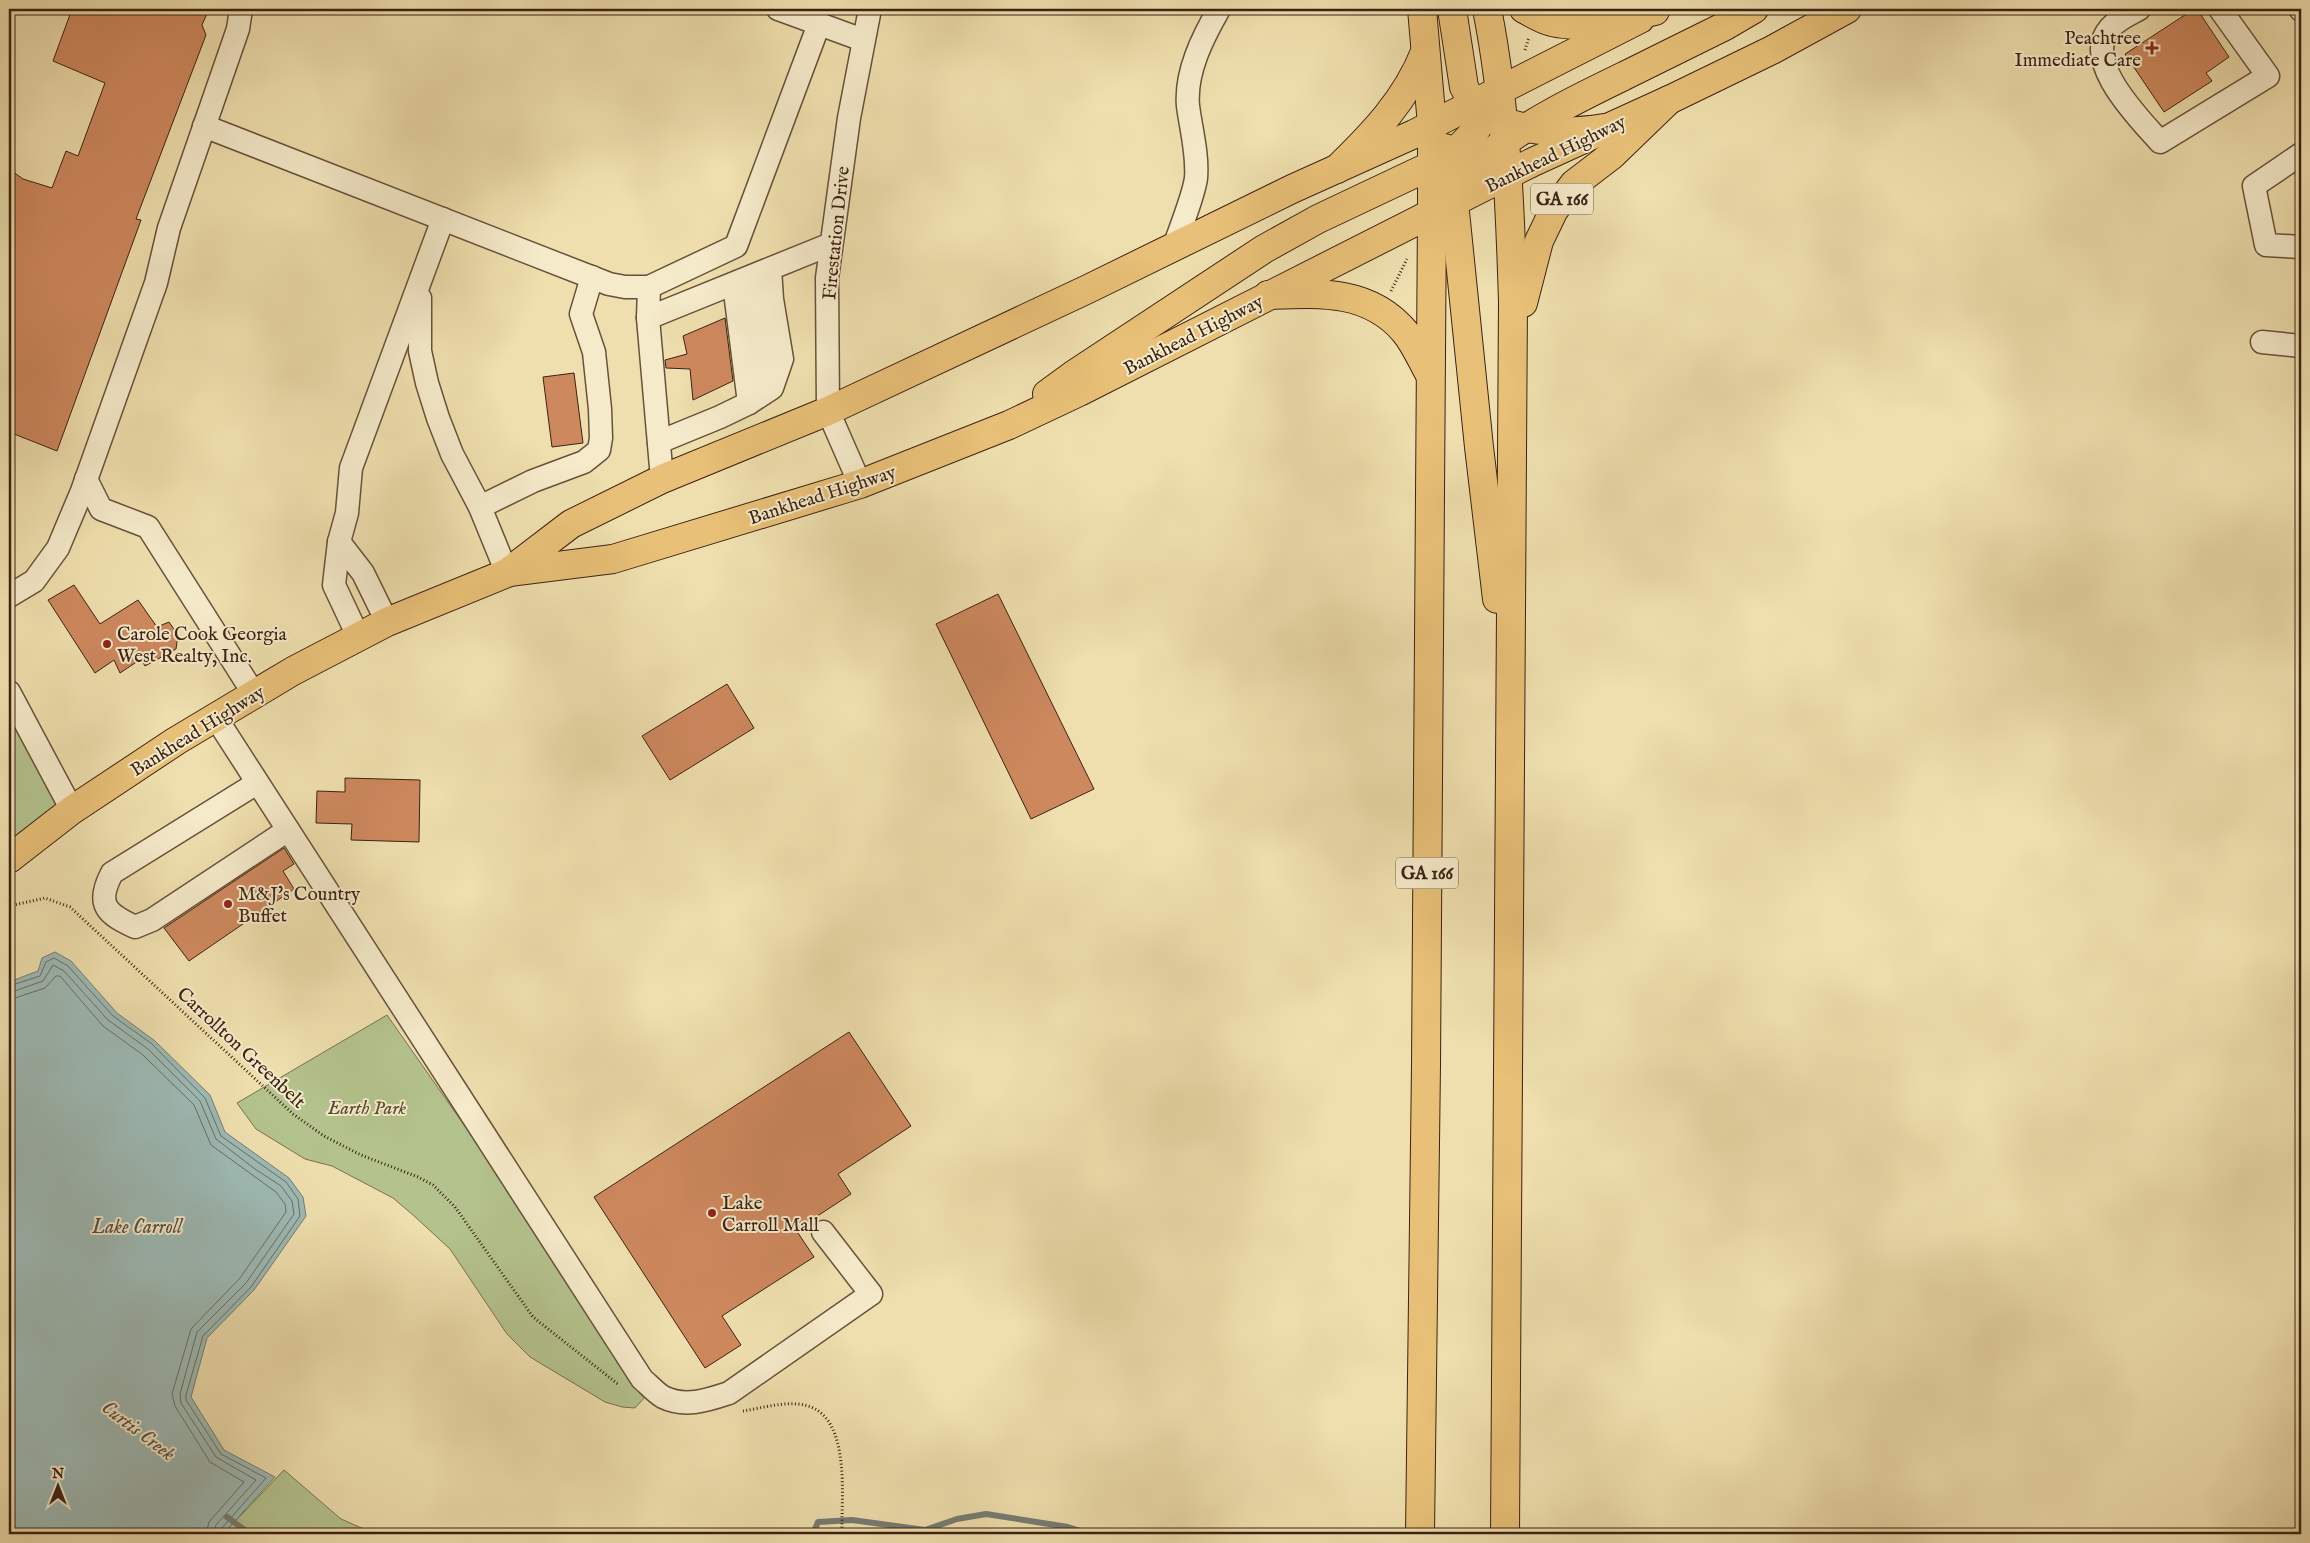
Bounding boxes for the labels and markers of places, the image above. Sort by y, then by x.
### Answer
place label: Peachtree Immediate Care [2015,27,2141,73]
marker: Peachtree Immediate Care [2145,41,2159,55]
place label: Carole Cook Georgia West Realty, Inc. [117,623,288,669]
marker: Carole Cook Georgia West Realty, Inc. [101,638,113,650]
place label: M&J's Country Buffet [238,883,361,929]
marker: M&J's Country Buffet [222,898,234,910]
place label: Lake Carroll Mall [722,1192,820,1238]
marker: Lake Carroll Mall [706,1207,718,1219]

